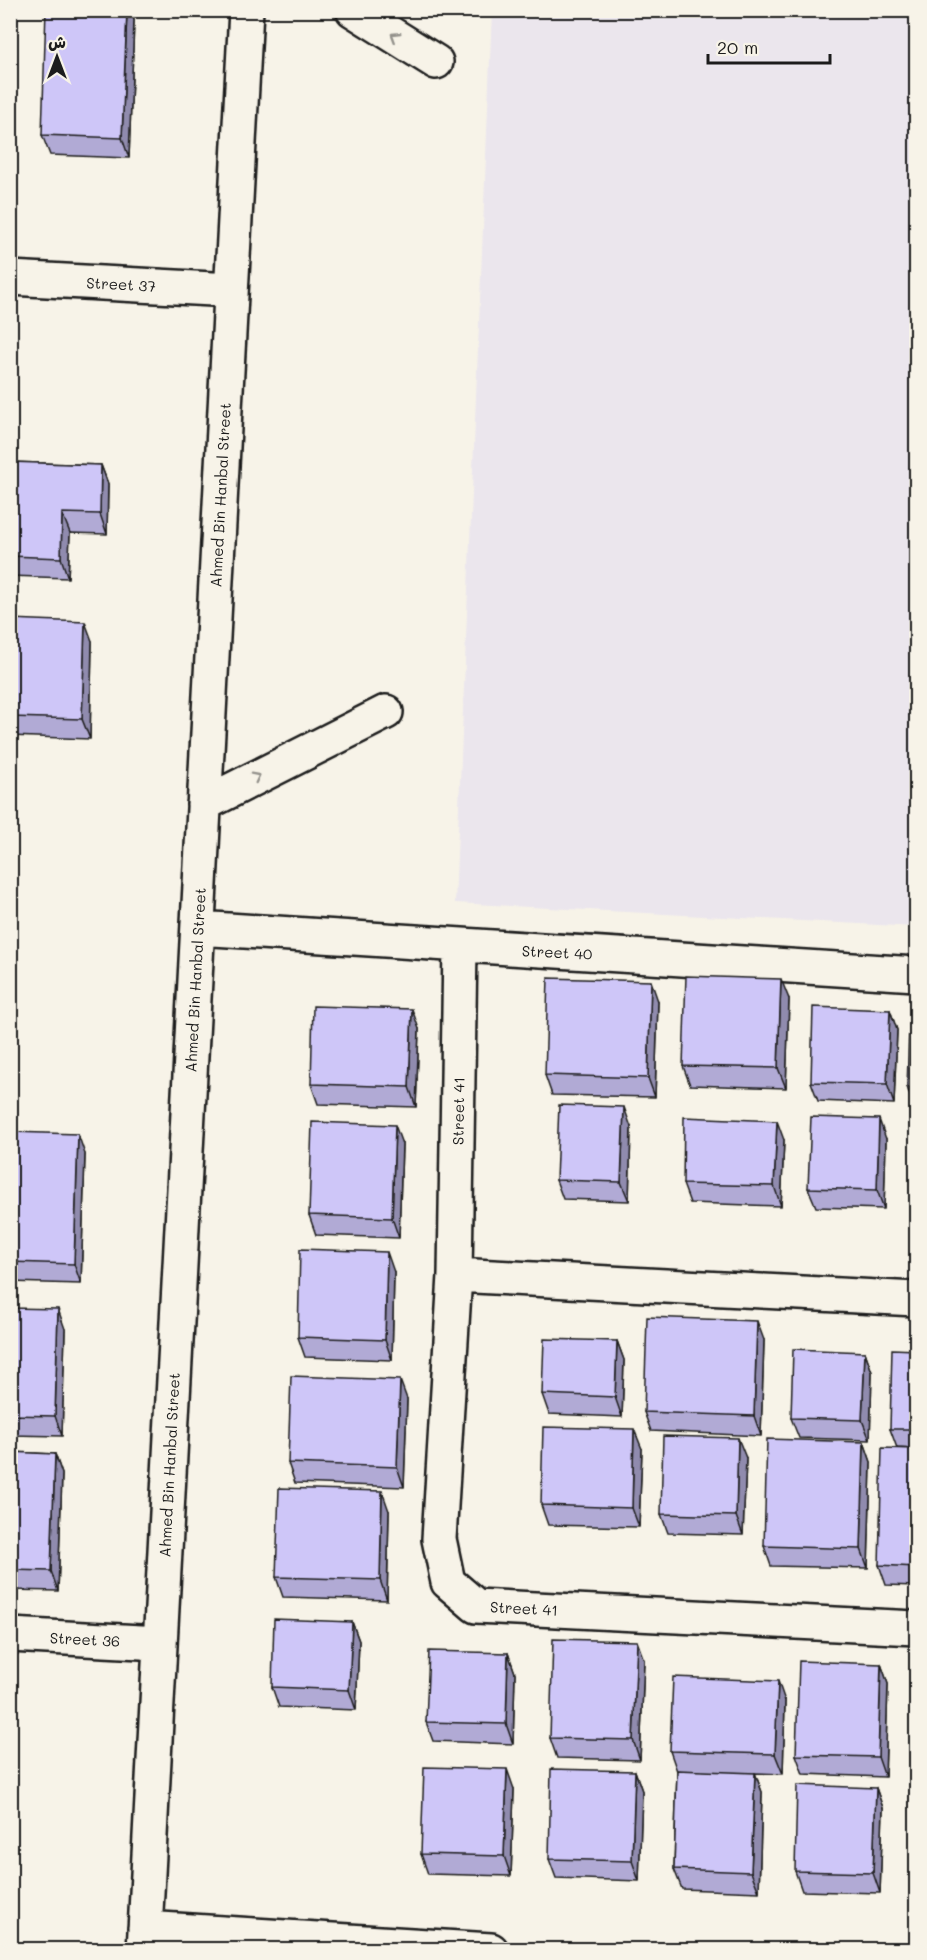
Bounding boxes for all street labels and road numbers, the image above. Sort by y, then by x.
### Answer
street label: Street 37 [86,272,156,296]
street label: Ahmed Bin Hanbal Street [205,402,235,588]
street label: Ahmed Bin Hanbal Street [180,887,210,1073]
street label: Street 40 [521,940,593,964]
street label: Street 41 [447,1077,469,1145]
street label: Ahmed Bin Hanbal Street [154,1372,184,1558]
street label: Street 41 [489,1596,559,1620]
street label: Street 36 [49,1627,121,1651]

